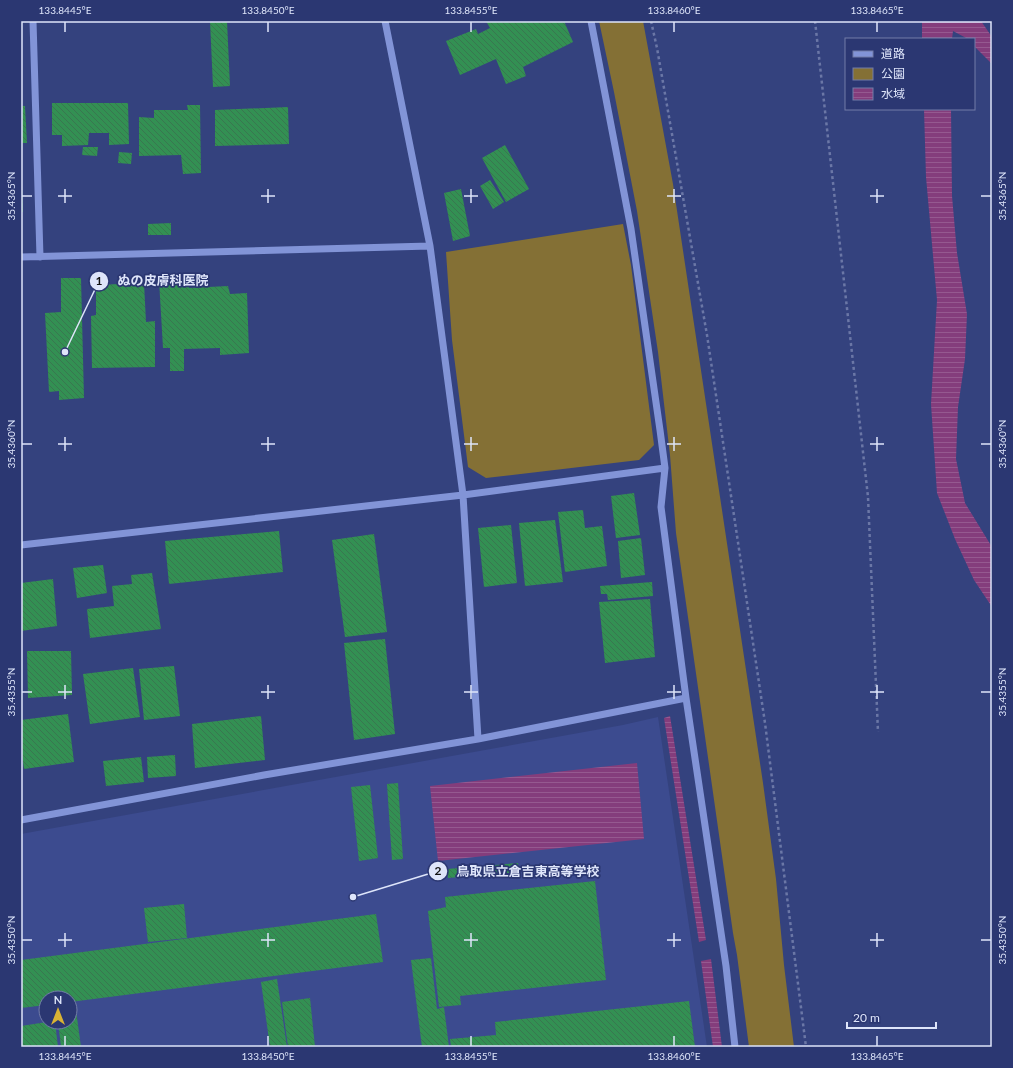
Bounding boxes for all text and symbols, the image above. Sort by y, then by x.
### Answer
text: 133.8445°E [39,4,92,16]
text: 133.8450°E [242,4,295,16]
text: 133.8455°E [445,4,498,16]
text: 133.8460°E [648,4,701,16]
text: 133.8465°E [851,4,904,16]
legend [845,38,975,110]
text: 道路 [881,46,905,61]
text: 公園 [881,66,905,81]
text: 水域 [881,86,905,101]
text: 35.4365°N [5,172,17,220]
text: 35.4365°N [996,172,1008,220]
callout: ぬの皮膚科医院 [89,268,216,293]
text: ぬの皮膚科医院 [117,272,209,288]
text: 1 [96,273,103,288]
text: 35.4360°N [5,420,17,468]
text: 35.4360°N [996,420,1008,468]
text: 35.4355°N [5,668,17,716]
text: 35.4355°N [996,668,1008,716]
callout: 鳥取県立倉吉東高等学校 [428,858,607,883]
text: 2 [435,863,442,878]
text: 鳥取県立倉吉東高等学校 [456,863,600,879]
text: 35.4350°N [5,916,17,964]
text: 35.4350°N [996,916,1008,964]
north arrow [38,990,78,1030]
text: N [54,993,62,1006]
scale bar [847,1004,936,1030]
text: 20 m [853,1010,880,1025]
text: 133.8445°E [39,1050,92,1062]
text: 133.8450°E [242,1050,295,1062]
text: 133.8455°E [445,1050,498,1062]
text: 133.8460°E [648,1050,701,1062]
text: 133.8465°E [851,1050,904,1062]

